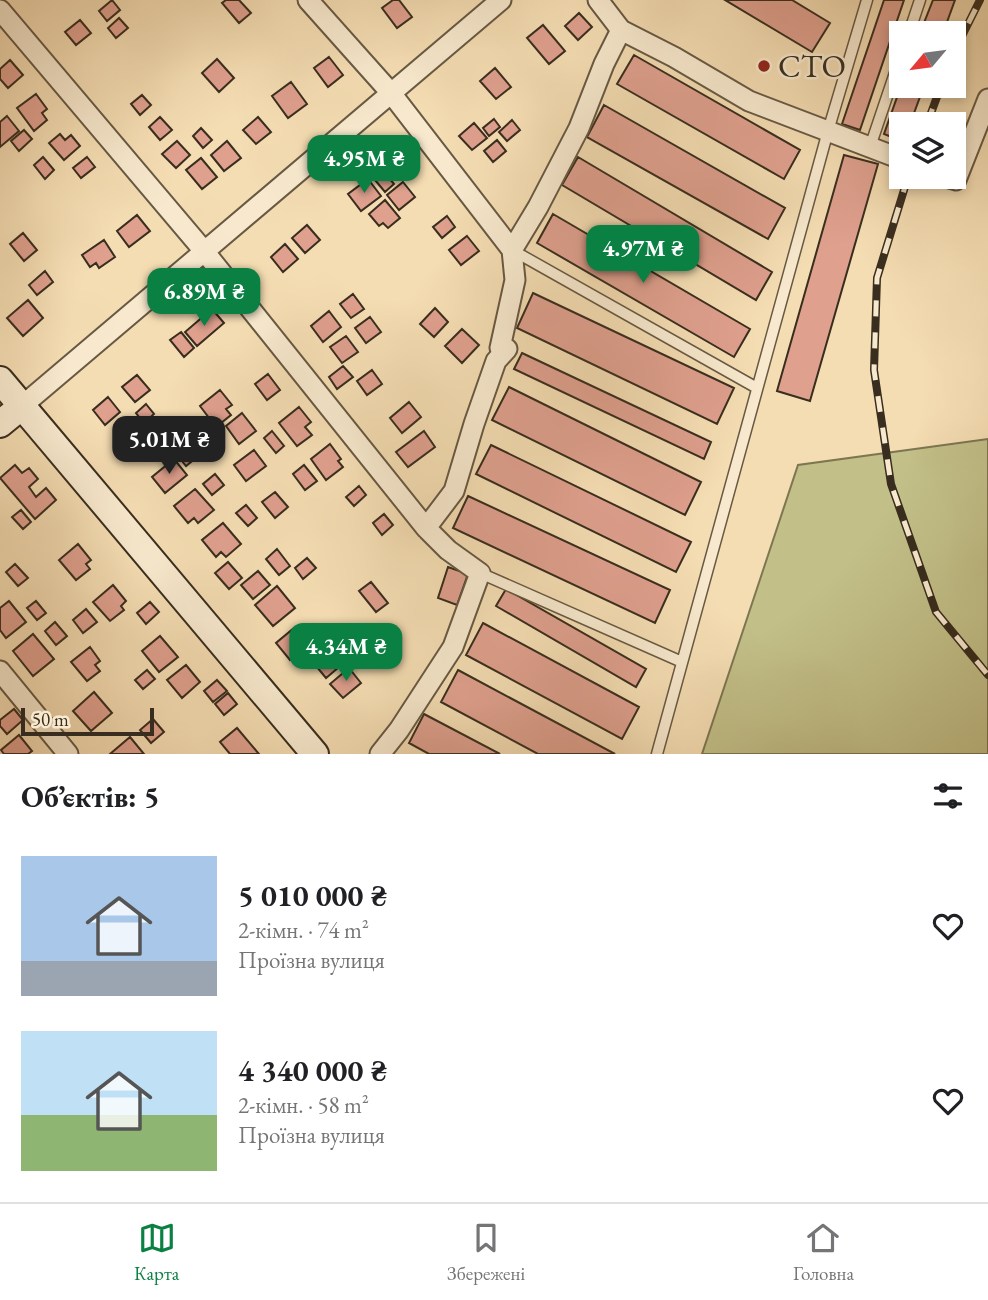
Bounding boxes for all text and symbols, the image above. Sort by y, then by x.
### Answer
north arrow [889,21,966,98]
map controls [889,21,966,189]
place label: СТО [778,45,846,87]
marker: СТО [756,58,772,74]
button: layers [889,112,966,189]
pin: 4.95M ₴ [299,136,429,195]
text: 4.95M ₴ [323,143,405,173]
pin: 4.97M ₴ [578,226,708,285]
text: 4.97M ₴ [602,233,684,263]
pin: 6.89M ₴ [139,268,269,328]
text: 6.89M ₴ [163,276,245,306]
pin: 5.01M ₴ [104,416,234,476]
text: 5.01M ₴ [128,424,210,454]
pin: 4.34M ₴ [281,624,411,683]
text: 4.34M ₴ [305,631,387,661]
scale bar [21,705,154,737]
text: 50 m [32,707,69,732]
text: Об’єктів: 5 [21,777,160,816]
icon: filters [929,777,967,815]
text: 5 010 000 ₴ [238,876,387,915]
icon: home [77,884,161,968]
icon: heart [929,907,967,945]
text: 2-кімн. · 74 m² [238,915,369,945]
text: Проїзна вулиця [238,945,385,975]
text: 4 340 000 ₴ [238,1051,387,1090]
icon: home [77,1059,161,1143]
icon: heart [929,1082,967,1120]
text: 2-кімн. · 58 m² [238,1090,369,1120]
text: Проїзна вулиця [238,1120,385,1150]
tab: Карта [134,1219,179,1286]
tab: Збережені [447,1219,525,1286]
tab: Головна [793,1219,854,1286]

